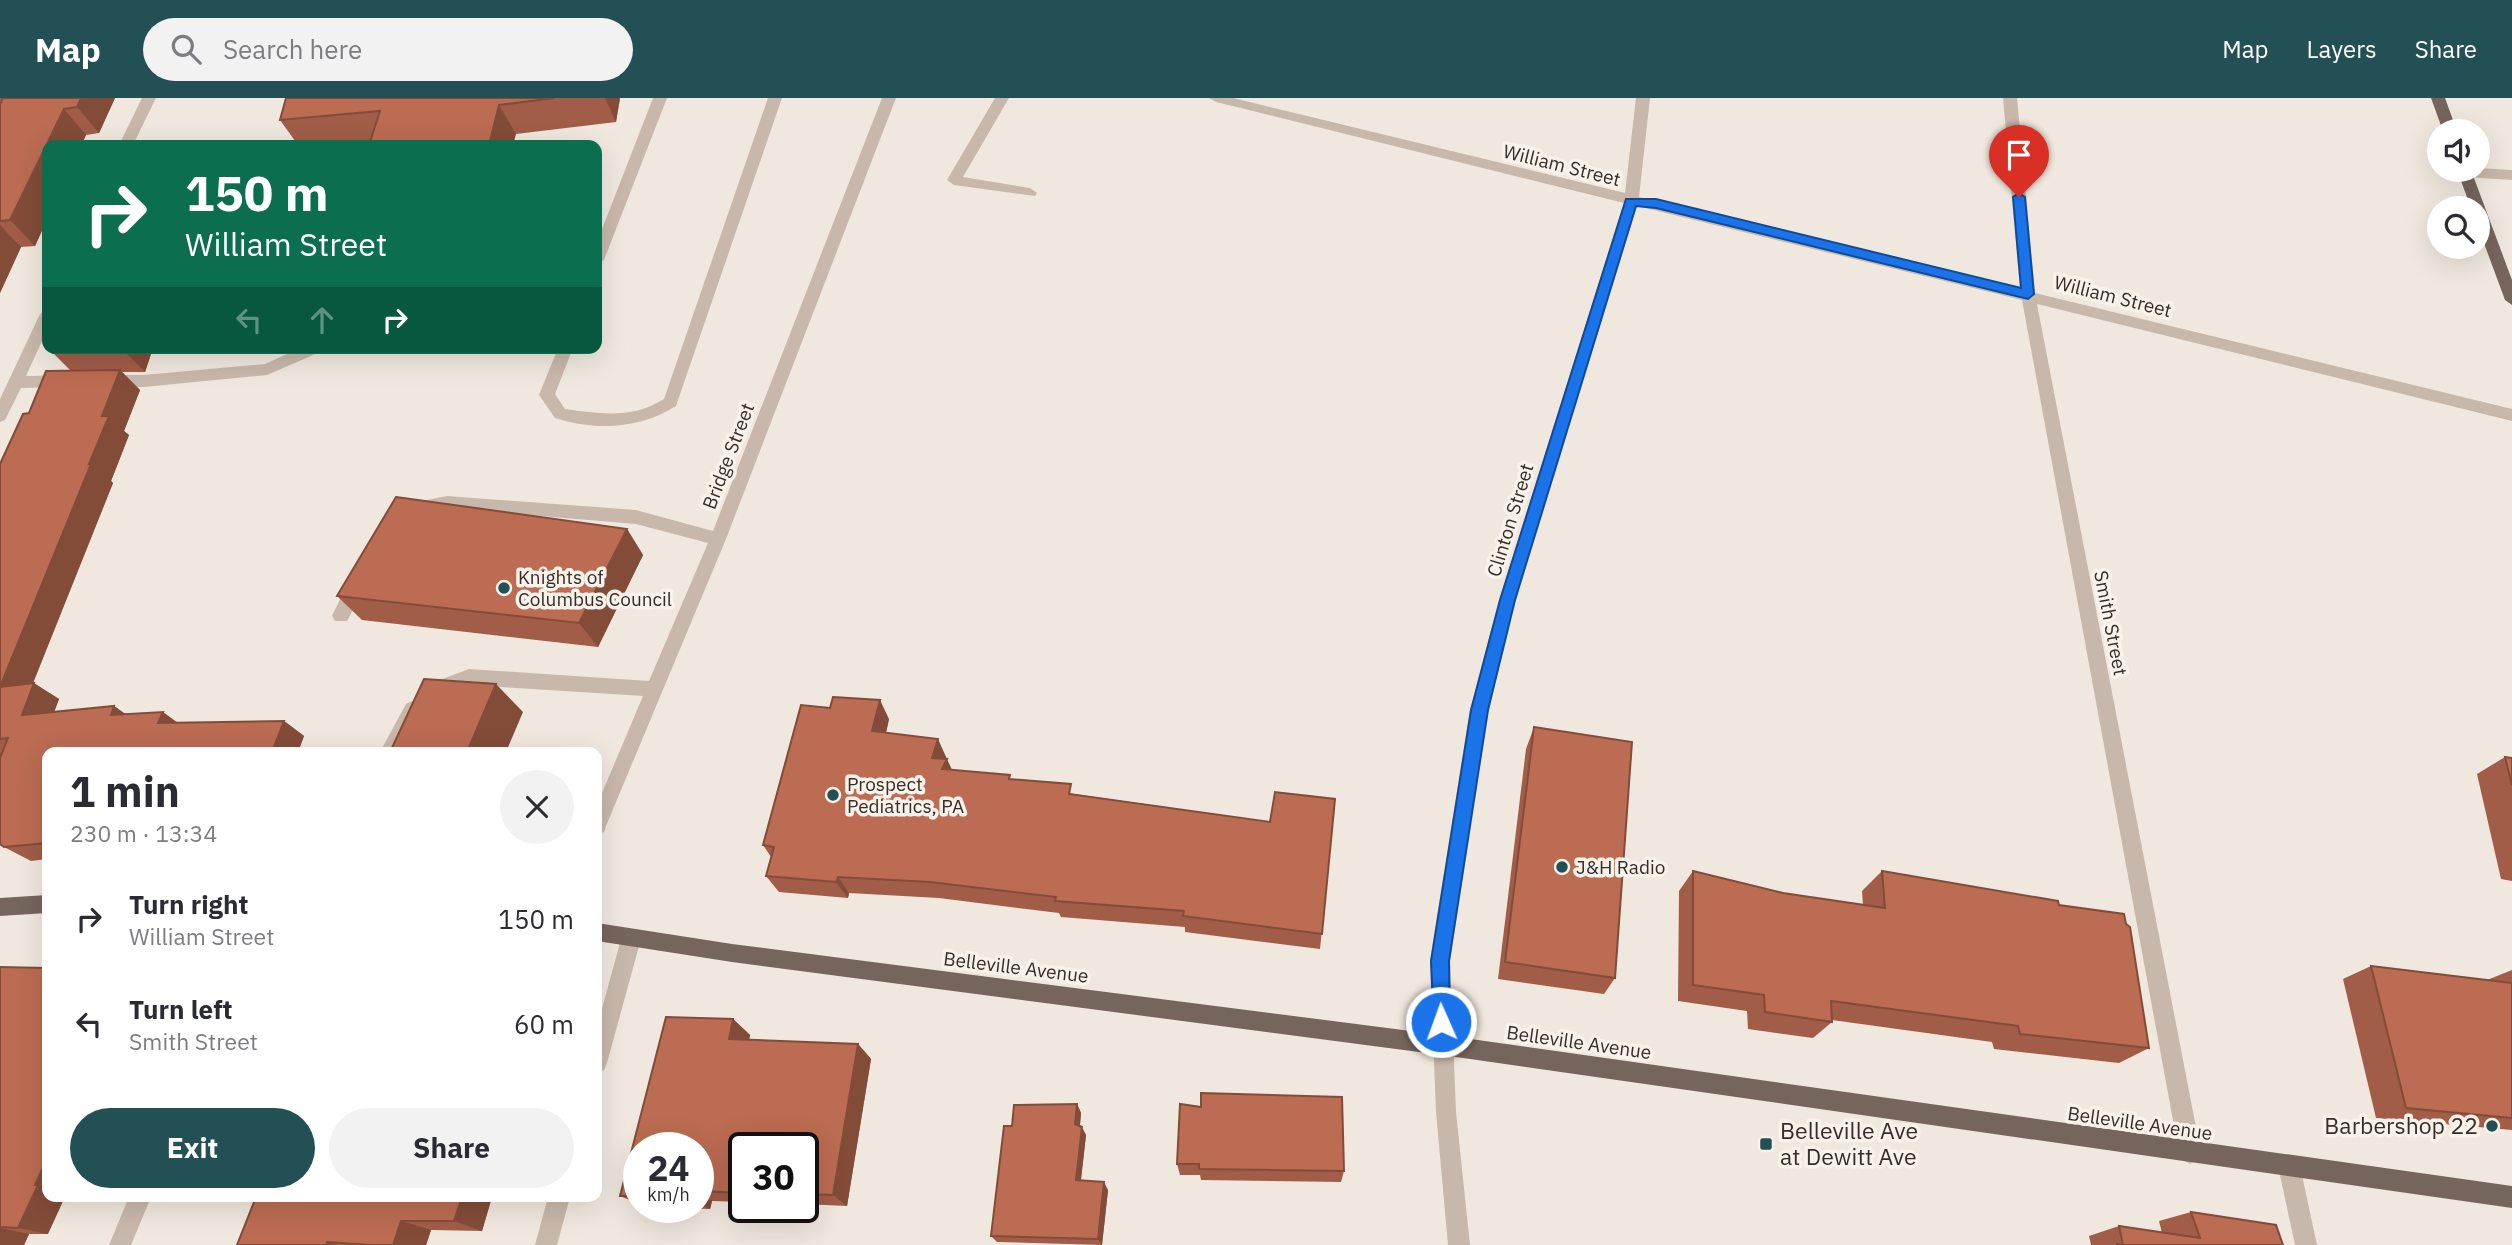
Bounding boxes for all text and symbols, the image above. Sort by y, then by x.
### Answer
search box [143,18,633,81]
text: Map [35,28,101,71]
icon: search [167,30,205,68]
text: Search here [223,32,362,66]
text: Map [2222,33,2269,65]
text: Layers [2307,33,2377,65]
text: Share [2415,33,2477,65]
map controls [2427,119,2490,259]
button: sound [2427,119,2490,182]
pin [1989,125,2049,197]
icon: arrive [2000,136,2038,174]
street label: William Street [1501,139,1623,191]
text: 150 m [185,161,329,224]
icon: right [70,168,161,259]
button: search [2427,196,2490,259]
text: William Street [185,223,387,265]
street label: William Street [2052,270,2174,322]
icon: left [230,301,268,339]
icon: ahead [303,301,341,339]
icon: right [376,301,414,339]
street label: Bridge Street [697,399,759,513]
street label: Clinton Street [1481,460,1539,580]
place label: Knights of Columbus Council [518,565,672,611]
street label: Smith Street [2089,568,2133,678]
marker: Knights of Columbus Council [496,580,512,596]
text: 1 min [70,764,180,819]
button: close [500,770,574,844]
place label: Prospect Pediatrics, PA [847,772,964,818]
marker: Prospect Pediatrics, PA [825,787,841,803]
text: 230 m · 13:34 [70,818,217,848]
place label: J&H Radio [1576,855,1665,879]
marker: J&H Radio [1554,859,1570,875]
text: Turn right [129,887,248,921]
icon: right [70,900,108,938]
text: 150 m [498,902,574,936]
text: William Street [129,921,274,951]
street label: Belleville Avenue [942,946,1090,988]
position arrow [1404,985,1478,1059]
text: Turn left [129,992,232,1026]
icon: left [70,1005,108,1043]
text: 60 m [514,1007,574,1041]
street label: Belleville Avenue [1505,1020,1653,1064]
text: Smith Street [129,1026,258,1056]
street label: Belleville Avenue [2066,1101,2214,1145]
button: Exit [70,1108,315,1188]
button: Share [329,1108,574,1188]
place label: Barbershop 22 [2324,1110,2478,1140]
place label: Belleville Ave at Dewitt Ave [1780,1115,1918,1171]
marker: Barbershop 22 [2484,1118,2500,1134]
speed limit sign: 30 [728,1132,819,1223]
marker: Belleville Ave at Dewitt Ave [1758,1136,1774,1152]
text: 24 [647,1145,690,1191]
text: km/h [647,1183,690,1206]

